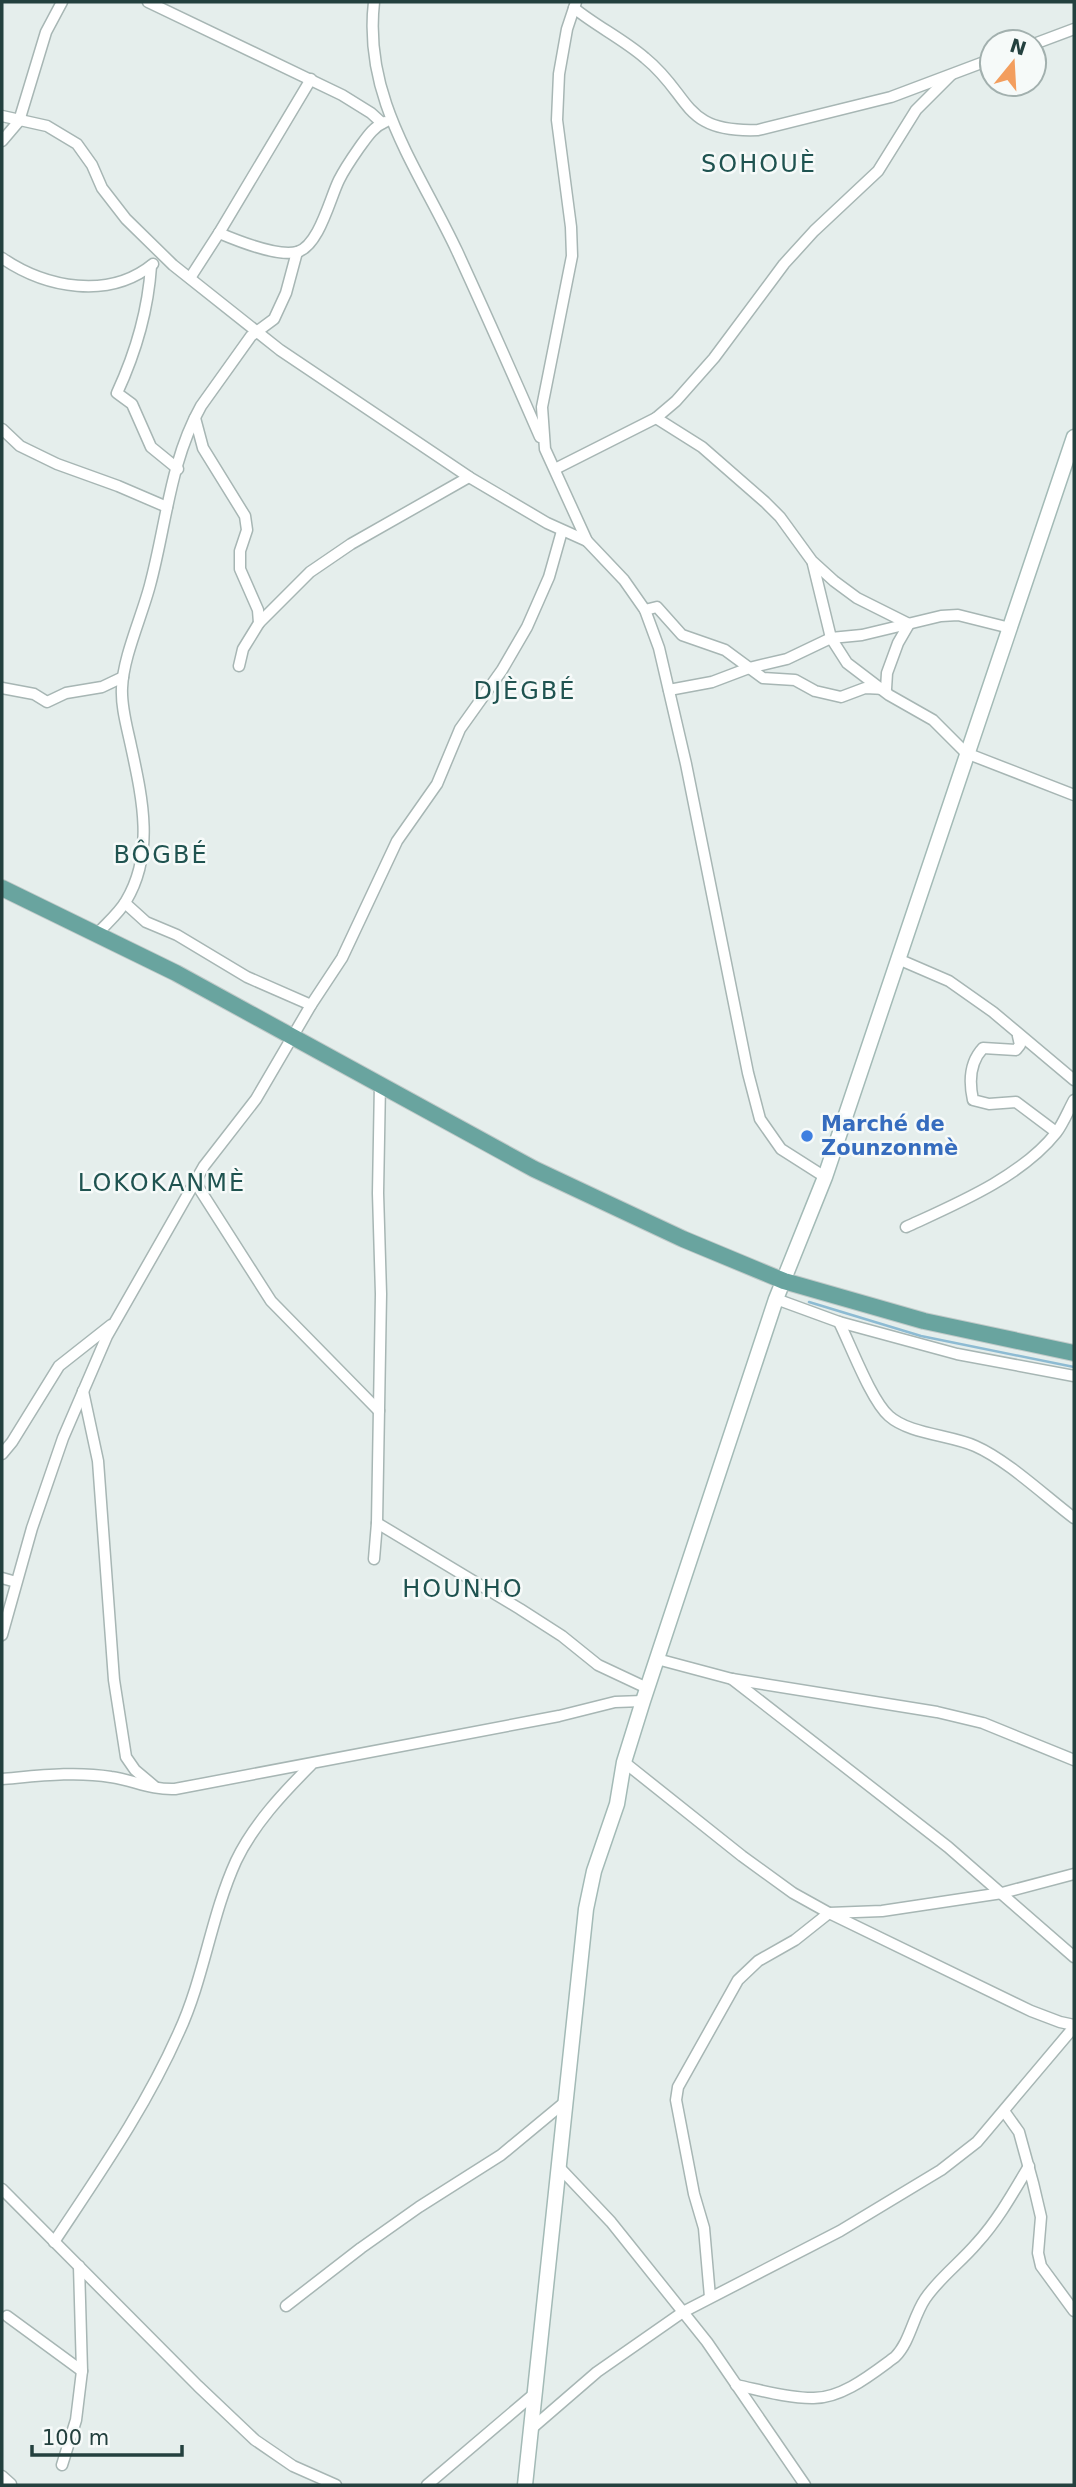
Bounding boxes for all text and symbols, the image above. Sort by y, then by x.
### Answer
north arrow [978,28,1048,98]
text: N [1007,34,1029,60]
district label: SOHOUÈ [701,149,817,178]
district label: DJÈGBÉ [474,676,576,705]
district label: BÔGBÉ [113,839,209,869]
place label: Marché de Zounzonmè [821,1112,958,1160]
marker: Marché de Zounzonmè [799,1128,815,1144]
district label: LOKOKANMÈ [78,1168,246,1197]
district label: HOUNHO [402,1575,524,1603]
scale bar [32,2414,182,2458]
text: 100 m [42,2426,109,2450]

